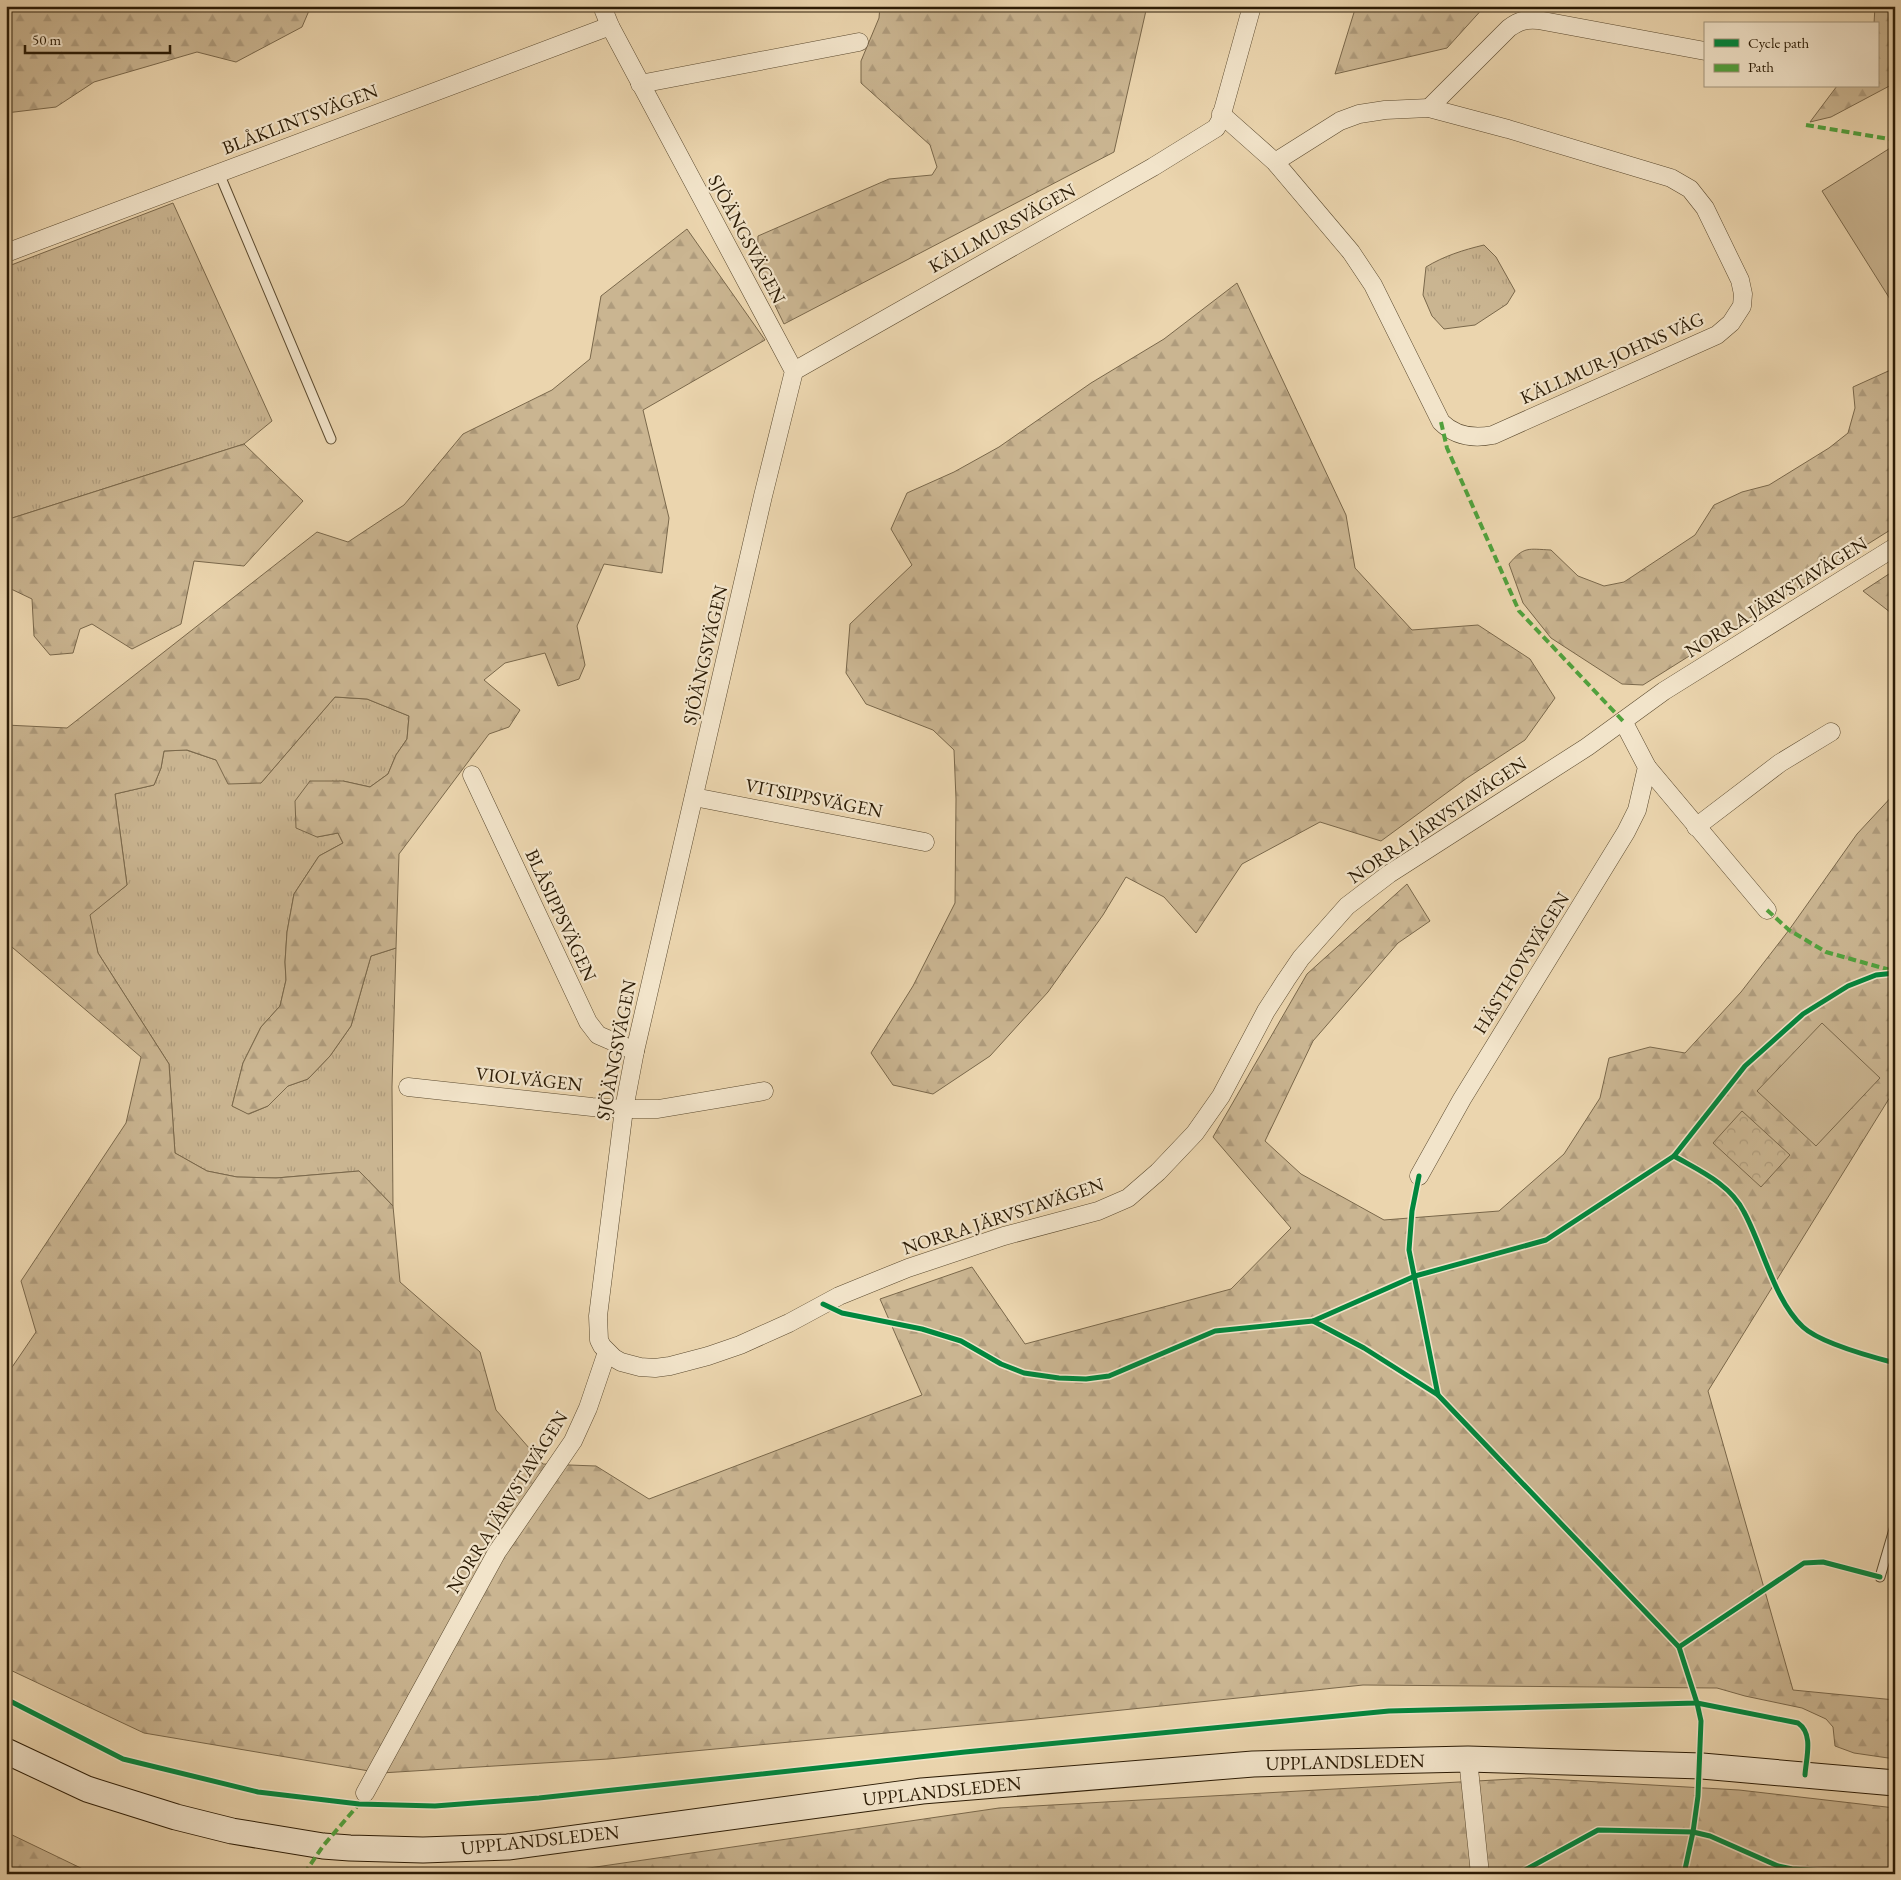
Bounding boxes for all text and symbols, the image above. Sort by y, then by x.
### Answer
scale bar [25,22,170,54]
legend [1704,22,1878,88]
text: 50 m [32,30,61,49]
text: Cycle path [1748,33,1810,52]
text: Path [1748,57,1774,76]
street label: BLÅKLINTSVÄGEN [219,78,381,160]
street label: SJÖÄNGSVÄGEN [702,170,792,308]
street label: KÄLLMURSVÄGEN [924,177,1080,279]
street label: KÄLLMUR-JOHNS VÄG [1516,306,1708,410]
street label: NORRA JÄRVSTAVÄGEN [1680,531,1872,663]
street label: SJÖÄNGSVÄGEN [677,583,733,727]
street label: NORRA JÄRVSTAVÄGEN [1343,751,1531,889]
street label: VITSIPPSVÄGEN [743,772,885,824]
street label: BLÅSIPPSVÄGEN [519,845,603,985]
street label: HÄSTHOVSVÄGEN [1467,887,1575,1039]
street label: SJÖÄNGSVÄGEN [590,978,642,1122]
street label: VIOLVÄGEN [474,1061,584,1097]
street label: NORRA JÄRVSTAVÄGEN [899,1172,1107,1260]
street label: NORRA JÄRVSTAVÄGEN [441,1406,573,1598]
street label: UPPLANDSLEDEN [1265,1748,1425,1776]
street label: UPPLANDSLEDEN [861,1770,1023,1812]
street label: UPPLANDSLEDEN [459,1819,621,1861]

